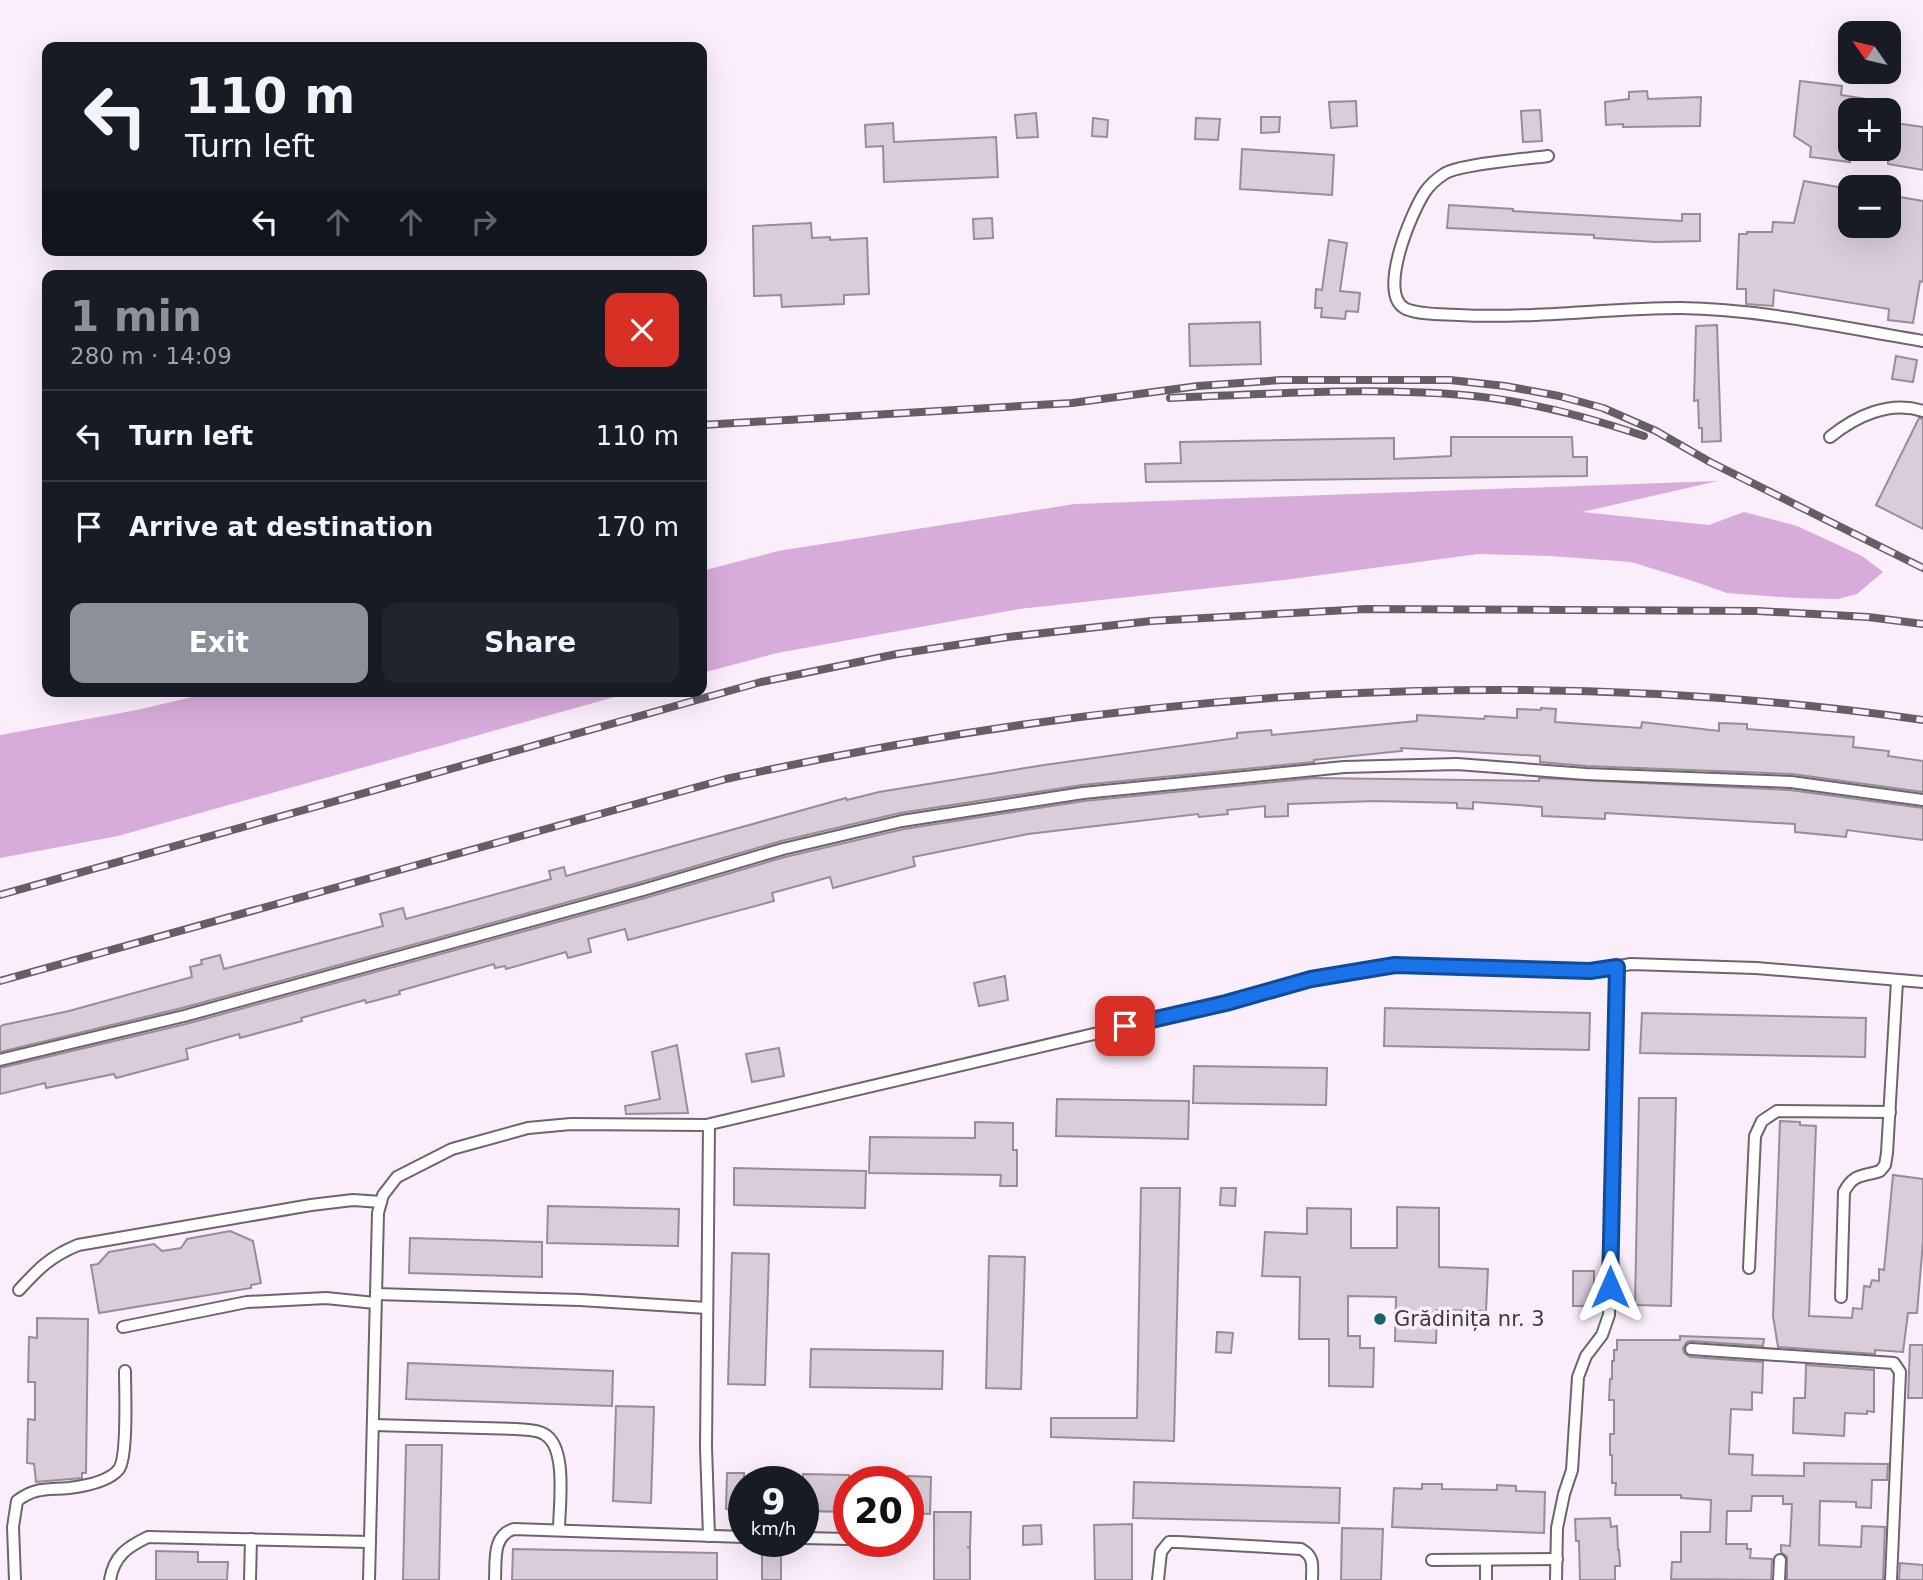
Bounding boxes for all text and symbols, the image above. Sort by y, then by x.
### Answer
north arrow [1838,21,1900,84]
map controls [1838,21,1901,238]
text: 110 m [185,68,355,125]
icon: left [70,70,161,161]
button: + [1838,98,1901,161]
text: Turn left [185,127,315,165]
button: − [1838,175,1901,238]
icon: left [246,203,284,241]
icon: ahead [319,203,357,241]
icon: ahead [392,203,430,241]
icon: right [465,203,503,241]
text: 1 min [70,292,202,341]
button: close [605,293,679,367]
text: 280 m · 14:09 [70,343,232,369]
icon: left [70,417,108,455]
text: Turn left [129,421,253,451]
text: 110 m [596,421,679,451]
icon: arrive [70,508,108,546]
text: Arrive at destination [129,512,433,542]
text: 170 m [596,512,679,542]
button: Exit [70,603,368,683]
button: Share [382,603,679,683]
pin [1095,996,1155,1056]
icon: arrive [1106,1007,1144,1045]
position arrow [1573,1250,1647,1324]
place label: Grădinița nr. 3 [1394,1307,1545,1331]
marker: Grădinița nr. 3 [1372,1311,1388,1327]
speed limit sign: 20 [833,1466,924,1557]
text: 9 [761,1482,786,1522]
text: km/h [751,1518,796,1539]

